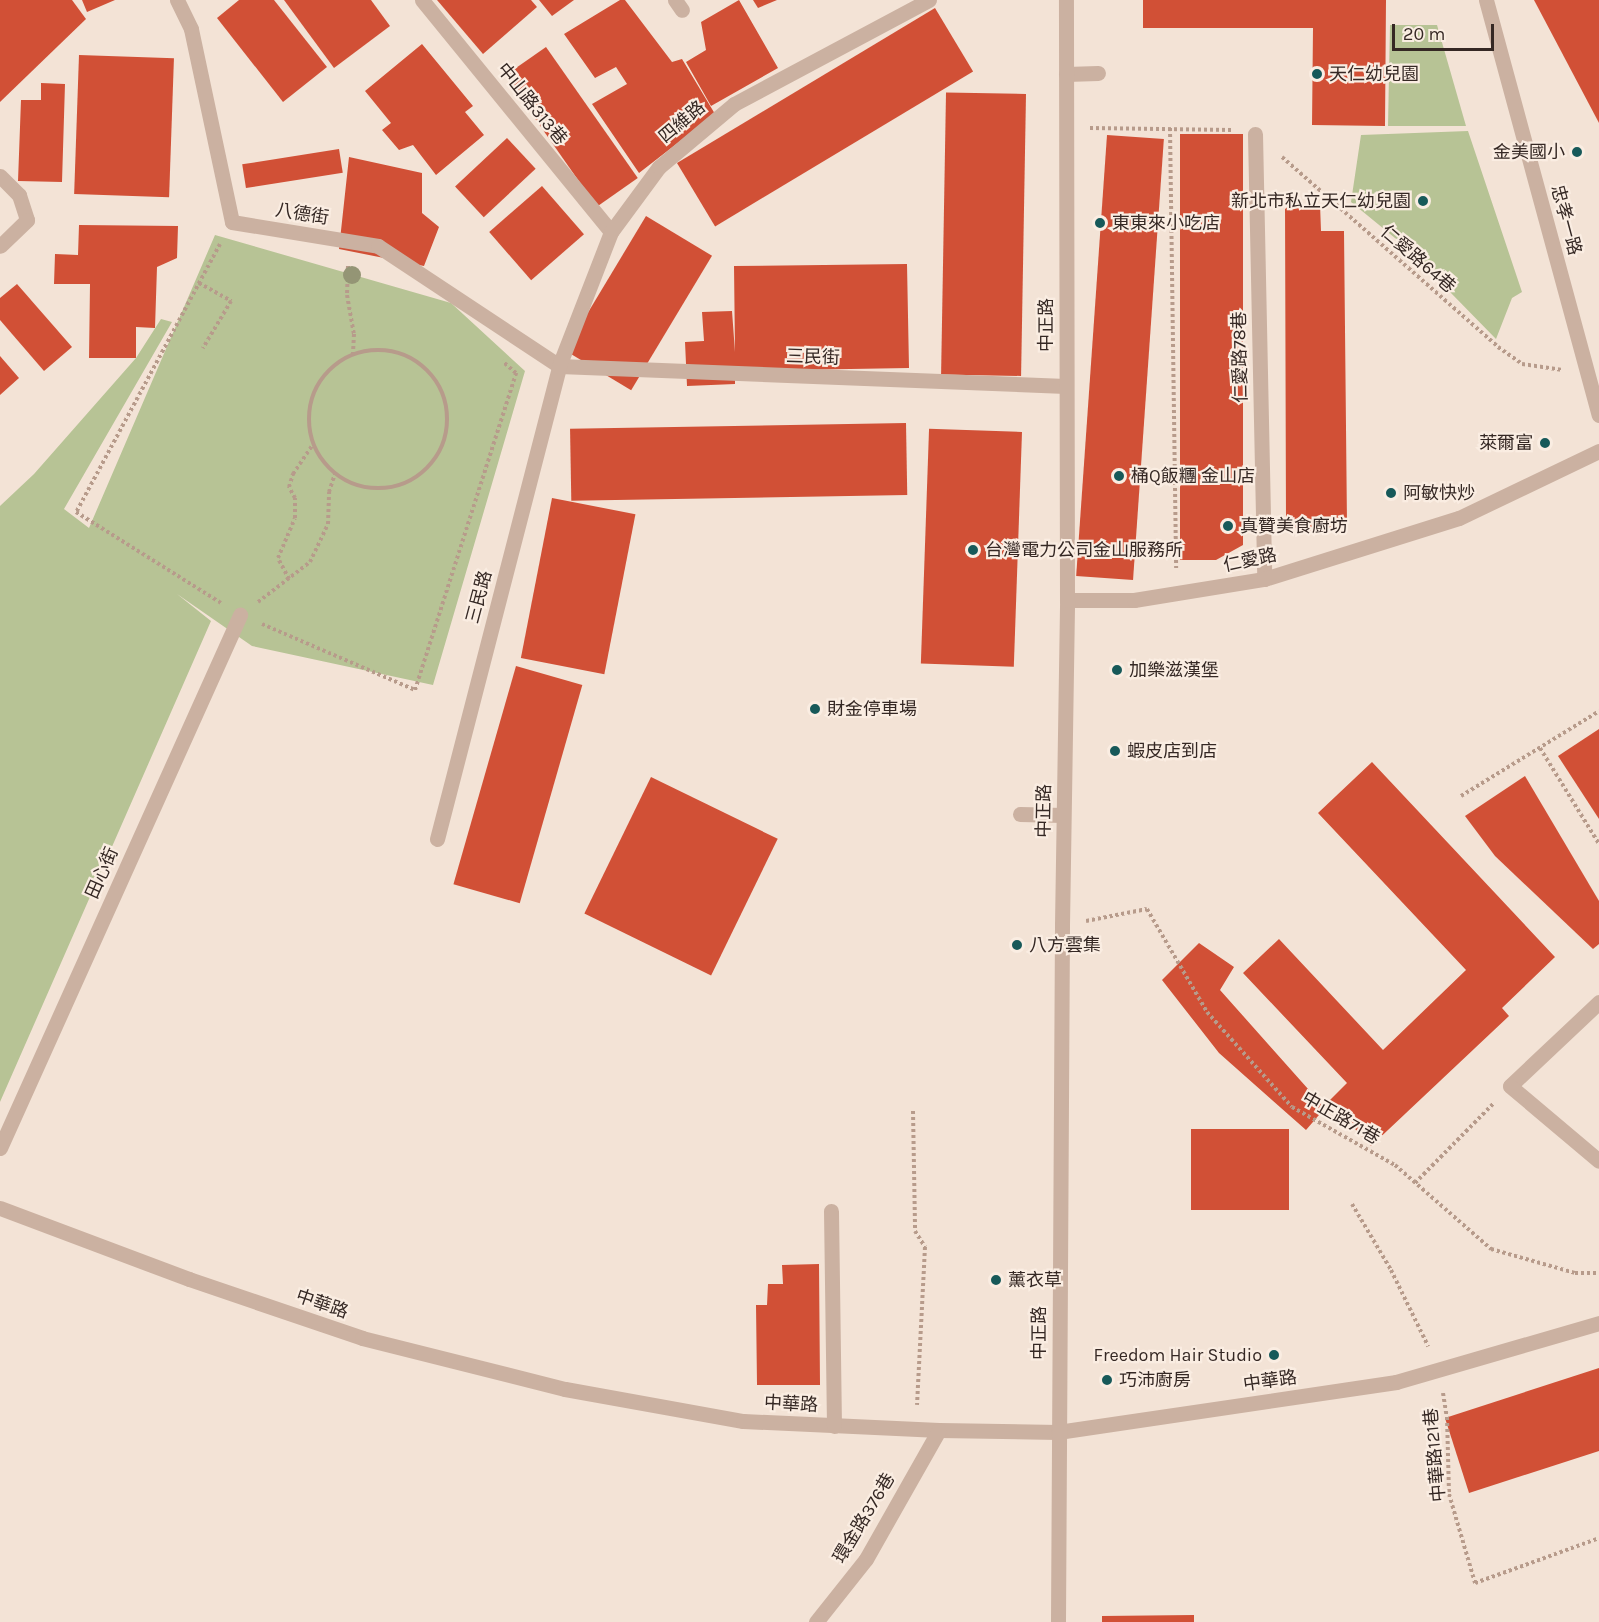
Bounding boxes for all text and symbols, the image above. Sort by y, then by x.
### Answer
scale bar [1395,12,1497,50]
text: 20 m [1403,23,1445,45]
street label: 中山路313巷 [492,59,572,149]
place label: 天仁幼兒園 [1329,63,1419,85]
marker: 天仁幼兒園 [1310,67,1324,81]
street label: 四維路 [654,96,710,148]
place label: 金美國小 [1493,141,1565,163]
marker: 金美國小 [1570,145,1584,159]
street label: 忠孝一路 [1546,182,1586,258]
place label: 新北市私立天仁幼兒園 [1231,190,1411,212]
marker: 新北市私立天仁幼兒園 [1416,194,1430,208]
street label: 八德街 [274,199,330,229]
place label: 東東來小吃店 [1112,212,1220,234]
marker: 東東來小吃店 [1093,216,1107,230]
street label: 仁愛路64巷 [1376,221,1460,297]
street label: 中正路 [1035,298,1057,352]
street label: 仁愛路78巷 [1228,311,1252,403]
street label: 三民街 [786,345,840,369]
place label: 萊爾富 [1479,432,1533,454]
marker: 萊爾富 [1538,436,1552,450]
place label: 桶Q飯糰 金山店 [1131,465,1255,487]
marker: 桶Q飯糰 金山店 [1112,469,1126,483]
place label: 阿敏快炒 [1403,482,1475,504]
marker: 阿敏快炒 [1384,486,1398,500]
place label: 真贊美食廚坊 [1240,515,1348,537]
marker: 真贊美食廚坊 [1221,519,1235,533]
place label: 台灣電力公司金山服務所 [985,539,1183,561]
marker: 台灣電力公司金山服務所 [966,543,980,557]
street label: 仁愛路 [1221,544,1279,576]
street label: 三民路 [462,568,496,626]
place label: 加樂滋漢堡 [1129,659,1219,681]
marker: 加樂滋漢堡 [1110,663,1124,677]
place label: 財金停車場 [827,698,917,720]
marker: 財金停車場 [808,702,822,716]
place label: 蝦皮店到店 [1127,740,1217,762]
marker: 蝦皮店到店 [1108,744,1122,758]
street label: 中正路 [1033,784,1055,838]
street label: 田心街 [81,844,123,902]
place label: 八方雲集 [1029,934,1101,956]
marker: 八方雲集 [1010,938,1024,952]
street label: 中正路71巷 [1298,1087,1384,1149]
place label: 薰衣草 [1008,1269,1062,1291]
marker: 薰衣草 [989,1273,1003,1287]
street label: 中華路 [293,1285,351,1323]
street label: 中正路 [1028,1306,1050,1360]
place label: Freedom Hair Studio [1093,1344,1262,1366]
marker: Freedom Hair Studio [1267,1348,1281,1362]
street label: 中華路 [1242,1367,1298,1395]
place label: 巧沛廚房 [1119,1369,1191,1391]
marker: 巧沛廚房 [1100,1373,1114,1387]
street label: 中華路 [763,1392,819,1416]
street label: 中華路121巷 [1420,1407,1450,1503]
street label: 環金路376巷 [829,1469,899,1567]

